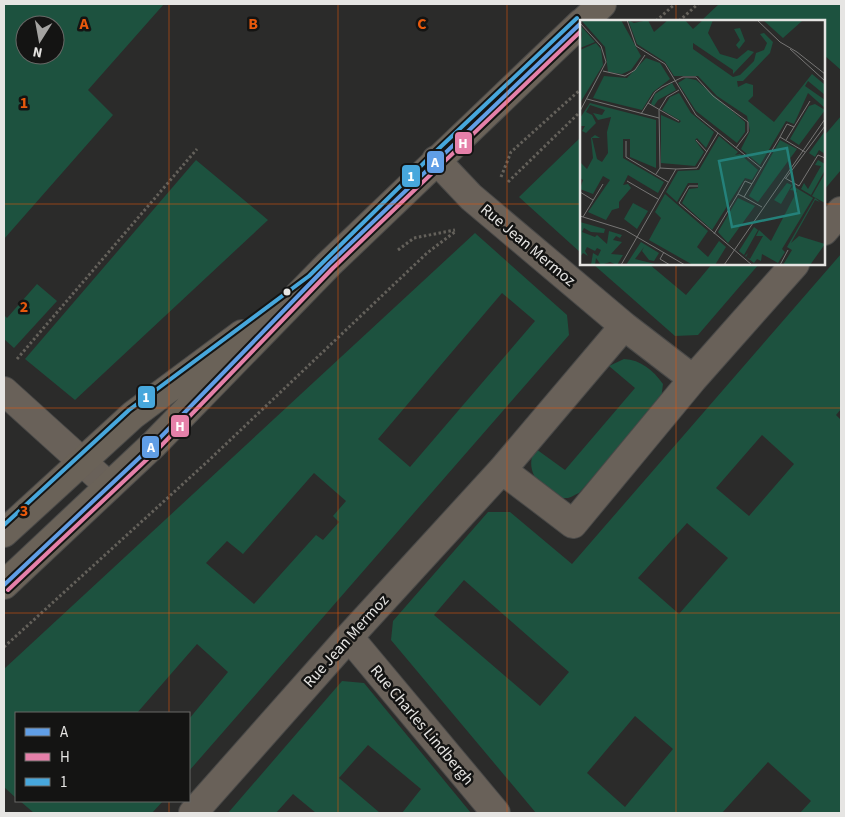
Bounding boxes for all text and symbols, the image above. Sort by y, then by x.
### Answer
text: A [78,13,89,35]
text: B [248,13,258,35]
text: C [417,13,427,35]
north arrow [15,15,65,65]
inset map [580,20,825,265]
text: N [31,41,44,62]
text: 1 [20,92,28,114]
line badge: H [454,131,473,155]
text: H [458,134,468,154]
line badge: A [426,150,445,174]
text: A [430,153,440,173]
line badge: 1 [401,164,421,188]
text: 1 [407,167,415,187]
street label: Rue Jean Mermoz [476,199,580,292]
unlabelled marker [282,287,292,297]
text: 2 [20,296,28,318]
line badge: 1 [137,385,156,409]
text: 1 [142,388,150,408]
line badge: H [170,414,190,438]
text: H [175,417,185,437]
line badge: A [141,435,160,459]
text: A [146,438,156,458]
text: 3 [20,500,28,522]
street label: Rue Jean Mermoz [298,590,394,692]
street label: Rue Charles Lindbergh [365,660,479,790]
legend [15,712,190,802]
text: A [60,722,69,743]
text: H [60,747,70,768]
text: 1 [60,772,67,793]

